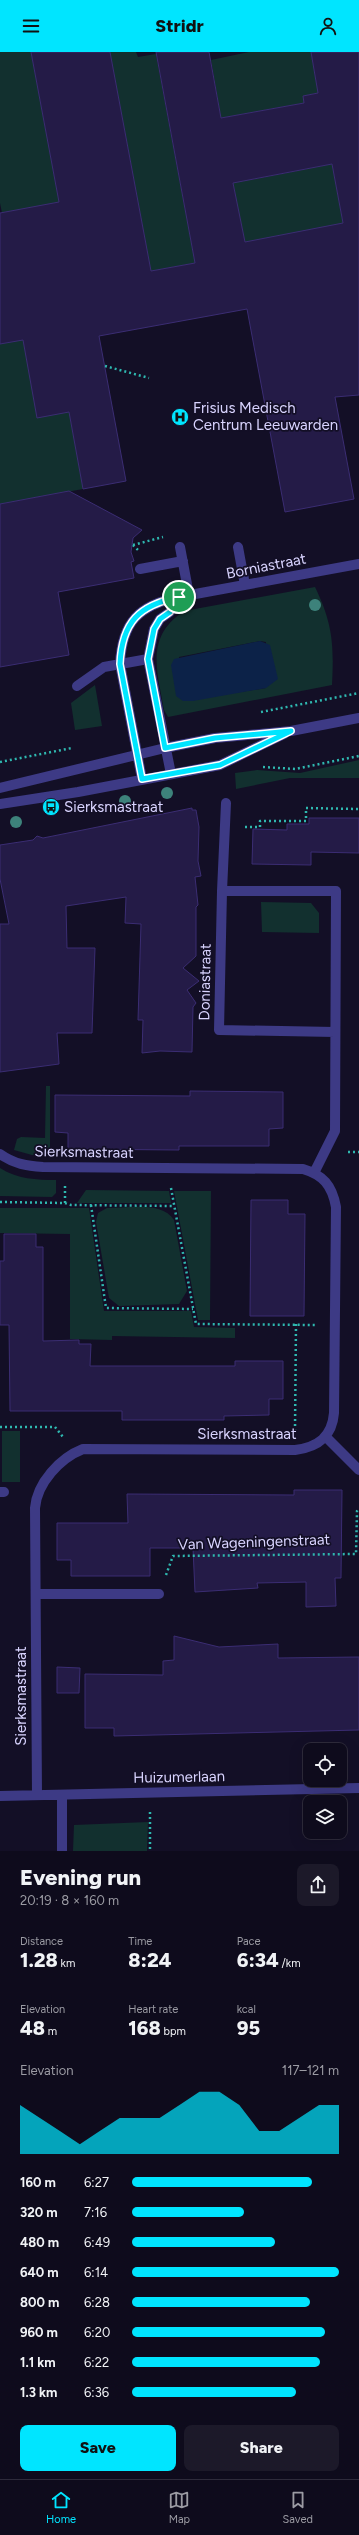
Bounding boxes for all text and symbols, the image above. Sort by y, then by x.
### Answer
icon: menu [20,15,42,37]
text: Stridr [155,15,204,37]
icon: person [317,15,339,37]
place label: Frisius Medisch Centrum Leeuwarden [193,399,338,434]
hospital icon: Frisius Medisch Centrum Leeuwarden [170,407,190,427]
street label: Borniastraat [224,549,308,583]
pin [162,580,196,614]
icon: arrive [168,586,190,608]
bus stop icon: Sierksmastraat [41,797,61,817]
place label: Sierksmastraat [64,798,164,816]
street label: Doniastraat [195,943,215,1021]
street label: Sierksmastraat [34,1142,134,1162]
street label: Sierksmastraat [197,1425,297,1443]
street label: Van Wageningenstraat [178,1530,331,1554]
street label: Sierksmastraat [12,1646,30,1746]
map controls [303,1743,347,1839]
button: locate [303,1743,347,1787]
street label: Huizumerlaan [133,1767,225,1787]
button: layers [303,1795,347,1839]
text: Evening run [20,1864,141,1891]
button: share [297,1864,339,1906]
text: 20:19 · 8 × 160 m [20,1893,119,1908]
text: Distance [20,1935,63,1948]
text: Time [128,1935,152,1948]
text: Pace [237,1935,260,1948]
text: 1.28 [20,1948,58,1972]
text: 8:24 [128,1948,172,1972]
text: 6:34 [237,1948,279,1972]
text: km [58,1957,75,1970]
text: /km [279,1957,301,1970]
text: Elevation [20,2003,65,2016]
text: Heart rate [128,2003,178,2016]
text: kcal [237,2003,256,2016]
text: 48 [20,2016,45,2040]
text: 168 [128,2016,161,2040]
text: 95 [237,2016,260,2040]
text: m [45,2025,57,2038]
text: bpm [161,2025,186,2038]
text: Elevation [20,2063,73,2078]
text: 117–121 m [282,2063,339,2078]
text: 160 m [20,2175,56,2190]
text: 6:27 [84,2175,109,2190]
text: 320 m [20,2205,58,2220]
text: 7:16 [84,2205,107,2220]
text: 480 m [20,2235,59,2250]
text: 6:49 [84,2235,110,2250]
text: 640 m [20,2265,59,2280]
text: 6:14 [84,2265,108,2280]
text: 800 m [20,2295,59,2310]
text: 6:28 [84,2295,110,2310]
text: 960 m [20,2325,58,2340]
text: 6:20 [84,2325,110,2340]
text: 1.1 km [20,2355,56,2370]
text: 6:22 [84,2355,109,2370]
text: 1.3 km [20,2385,57,2400]
text: 6:36 [84,2385,109,2400]
button: Save [20,2425,176,2471]
button: Share [184,2425,339,2471]
tab: Home [46,2489,76,2526]
tab: Map [168,2489,190,2526]
tab: Saved [283,2489,313,2526]

